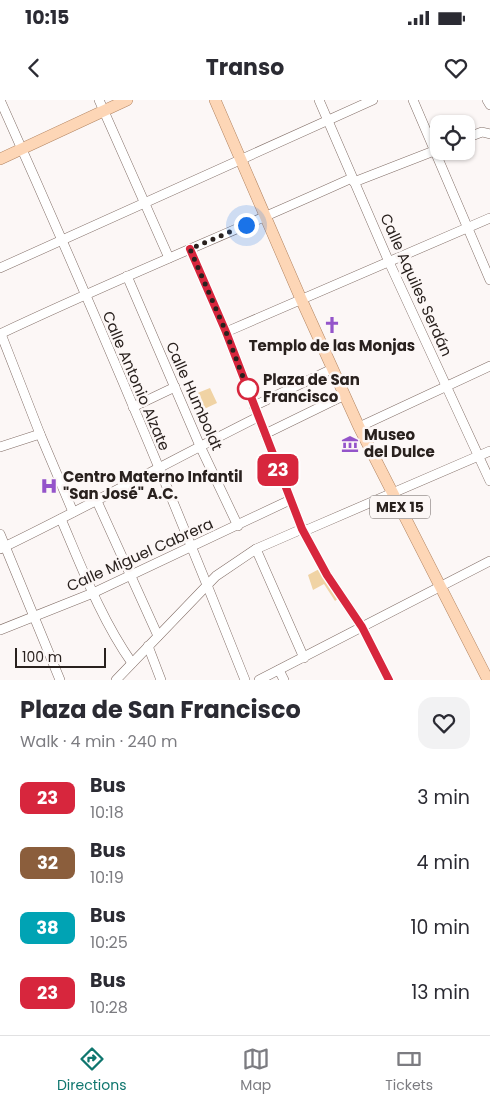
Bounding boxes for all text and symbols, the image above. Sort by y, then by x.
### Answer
text: 10:15 [25,4,69,31]
text: Transo [206,52,284,83]
icon: back [20,54,48,82]
icon: heart [442,54,470,82]
map controls [430,115,475,160]
button: locate [430,115,475,160]
street label: Calle Aquiles Serdán [375,210,457,360]
your location [234,213,259,238]
street label: Calle Antonio Alzate [98,308,175,454]
church icon: Templo de las Monjas [322,315,342,335]
place label: Templo de las Monjas [249,335,415,356]
street label: Calle Humboldt [161,338,228,453]
place label: Plaza de San Francisco [263,369,360,407]
marker: Plaza de San Francisco [237,378,259,400]
place label: Museo del Dulce [364,424,435,462]
museum icon: Museo del Dulce [340,434,360,454]
line badge: 23 [256,454,300,486]
text: 23 [267,457,289,482]
place label: Centro Materno Infantil "San José" A.C. [63,466,243,504]
hospital icon: Centro Materno Infantil "San José" A.C. [39,476,59,496]
road number: MEX 15 [370,496,430,518]
street label: Calle Miguel Cabrera [63,513,216,596]
scale bar [15,645,106,668]
text: 100 m [22,647,62,667]
text: Plaza de San Francisco [20,693,301,726]
button: heart [418,697,470,749]
text: Walk · 4 min · 240 m [20,730,178,753]
text: Bus [90,772,126,799]
text: 3 min [417,784,470,811]
text: 23 [37,785,58,810]
text: 10:18 [90,801,124,824]
text: Bus [90,837,126,864]
text: 4 min [417,849,470,876]
text: 32 [37,850,58,875]
text: 10:19 [90,866,124,889]
text: Bus [90,902,126,929]
text: 10 min [411,914,470,941]
text: 38 [36,915,59,940]
text: 10:25 [90,931,128,954]
text: Bus [90,967,126,994]
text: 13 min [411,979,470,1006]
text: 23 [37,980,58,1005]
text: 10:28 [90,996,128,1019]
tab: Directions [57,1045,126,1096]
tab: Map [240,1045,271,1096]
tab: Tickets [385,1045,433,1096]

